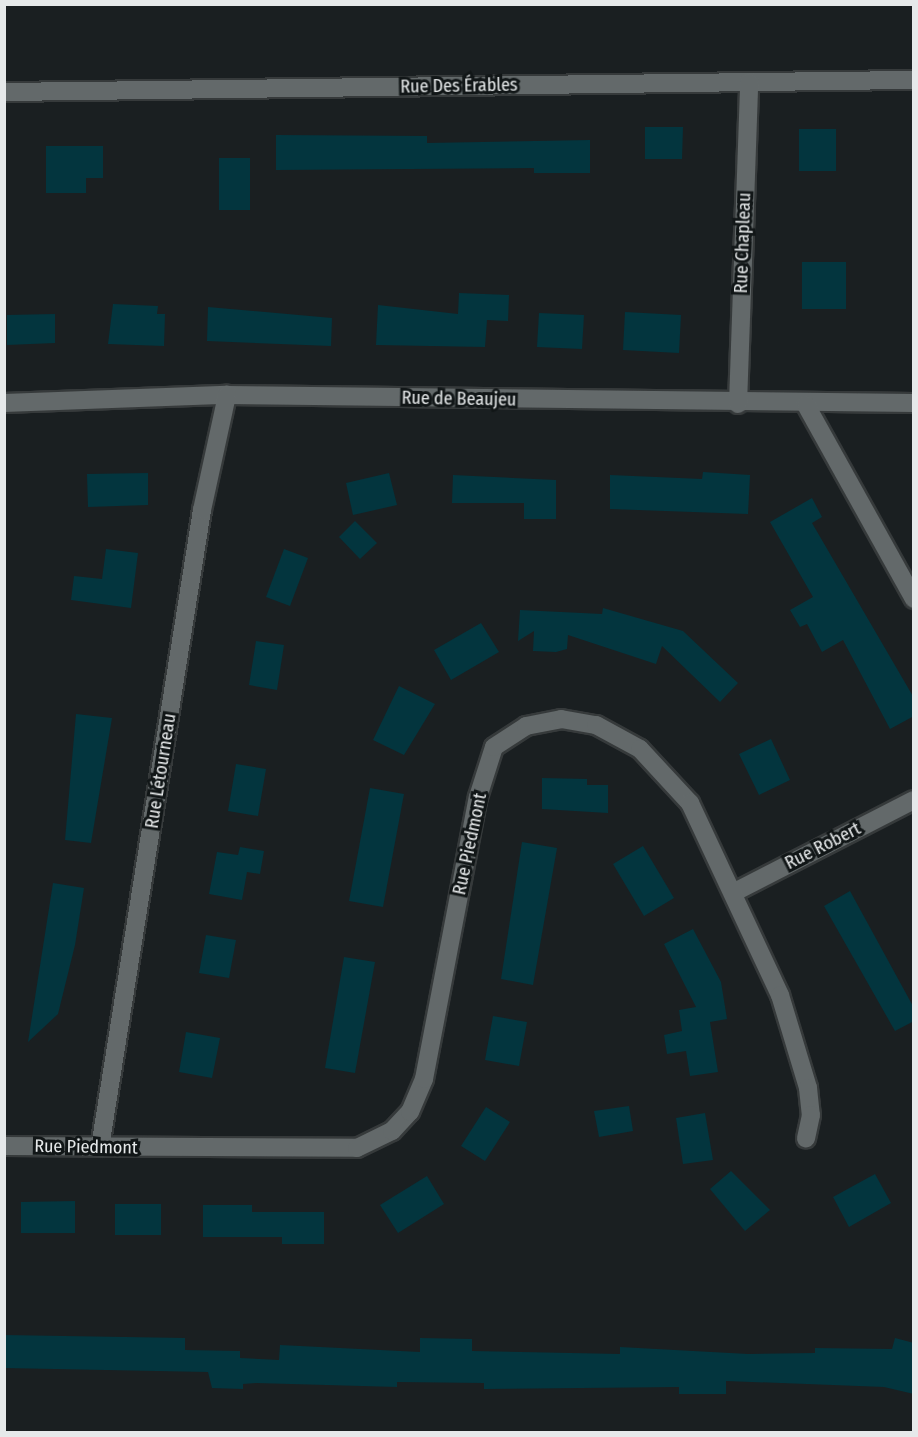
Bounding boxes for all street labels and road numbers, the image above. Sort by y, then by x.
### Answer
street label: Rue Des Érables [400,74,518,98]
street label: Rue Chapleau [730,192,756,294]
street label: Rue de Beaujeu [401,387,517,411]
street label: Rue Létourneau [141,712,181,830]
street label: Rue Piedmont [449,791,491,897]
street label: Rue Robert [782,818,864,874]
street label: Rue Piedmont [34,1135,138,1159]

